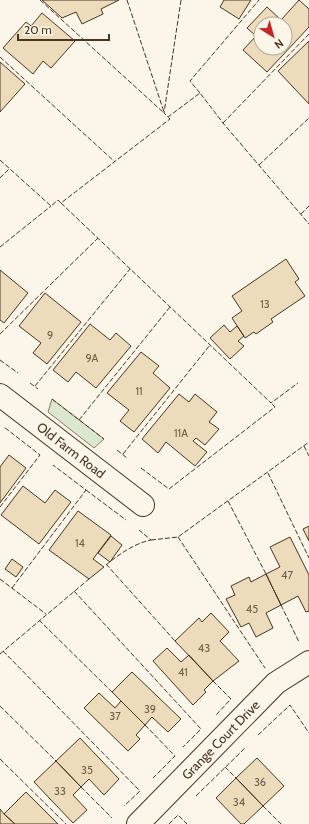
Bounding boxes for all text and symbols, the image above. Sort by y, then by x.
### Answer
scale bar [18,16,109,42]
north arrow [253,16,293,56]
text: 20 m [24,22,52,37]
text: N [272,36,286,52]
house number: 13 [260,297,270,311]
house number: 9 [47,328,53,342]
house number: 9A [86,351,99,365]
house number: 11 [135,384,143,398]
street label: Old Farm Road [34,419,109,481]
house number: 11A [174,426,188,440]
house number: 14 [75,536,86,550]
house number: 47 [281,568,293,582]
house number: 45 [246,602,258,616]
house number: 43 [198,641,210,655]
house number: 41 [178,665,188,679]
street label: Grange Court Drive [178,696,263,783]
house number: 39 [144,702,156,716]
house number: 37 [109,709,121,723]
house number: 35 [81,763,93,777]
house number: 36 [254,775,266,789]
house number: 33 [54,784,66,798]
house number: 34 [233,795,246,809]

